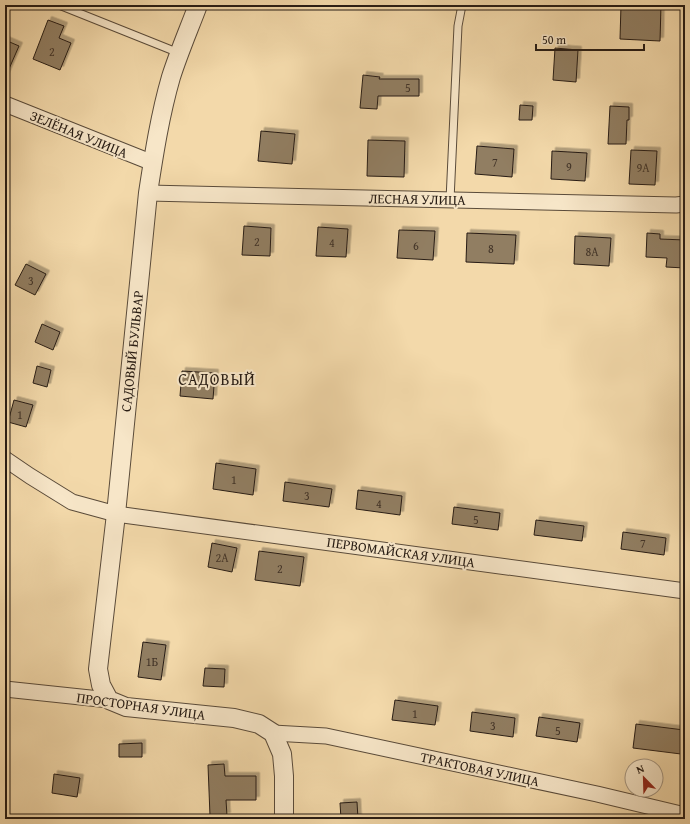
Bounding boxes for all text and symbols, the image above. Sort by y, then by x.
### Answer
scale bar [536,26,644,52]
text: 50 m [542,31,566,48]
house number: 2 [49,43,55,60]
house number: 5 [405,79,411,96]
street label: ЗЕЛЁНАЯ УЛИЦА [27,105,131,163]
house number: 7 [492,154,498,171]
house number: 9 [566,158,572,175]
house number: 9А [636,159,650,176]
street label: ЛЕСНАЯ УЛИЦА [368,188,466,210]
house number: 2 [254,233,260,250]
house number: 4 [329,234,335,251]
house number: 6 [413,237,419,254]
house number: 8 [488,240,494,257]
house number: 8А [585,243,599,260]
house number: 3 [28,272,34,289]
street label: САДОВЫЙ БУЛЬВАР [116,289,148,413]
district label: САДОВЫЙ [178,367,256,391]
house number: 1 [17,406,23,423]
house number: 1 [231,471,237,488]
house number: 3 [304,487,310,504]
house number: 4 [376,495,382,512]
house number: 5 [473,511,479,528]
street label: ПЕРВОМАЙСКАЯ УЛИЦА [326,532,477,572]
house number: 7 [640,535,646,552]
house number: 2А [215,549,229,566]
house number: 2 [277,560,283,577]
house number: 1Б [146,653,158,670]
street label: ПРОСТОРНАЯ УЛИЦА [75,687,207,725]
house number: 1 [412,705,418,722]
house number: 3 [490,717,496,734]
house number: 5 [555,722,561,739]
street label: ТРАКТОВАЯ УЛИЦА [419,747,542,791]
north arrow [624,758,664,798]
text: N [634,760,647,778]

